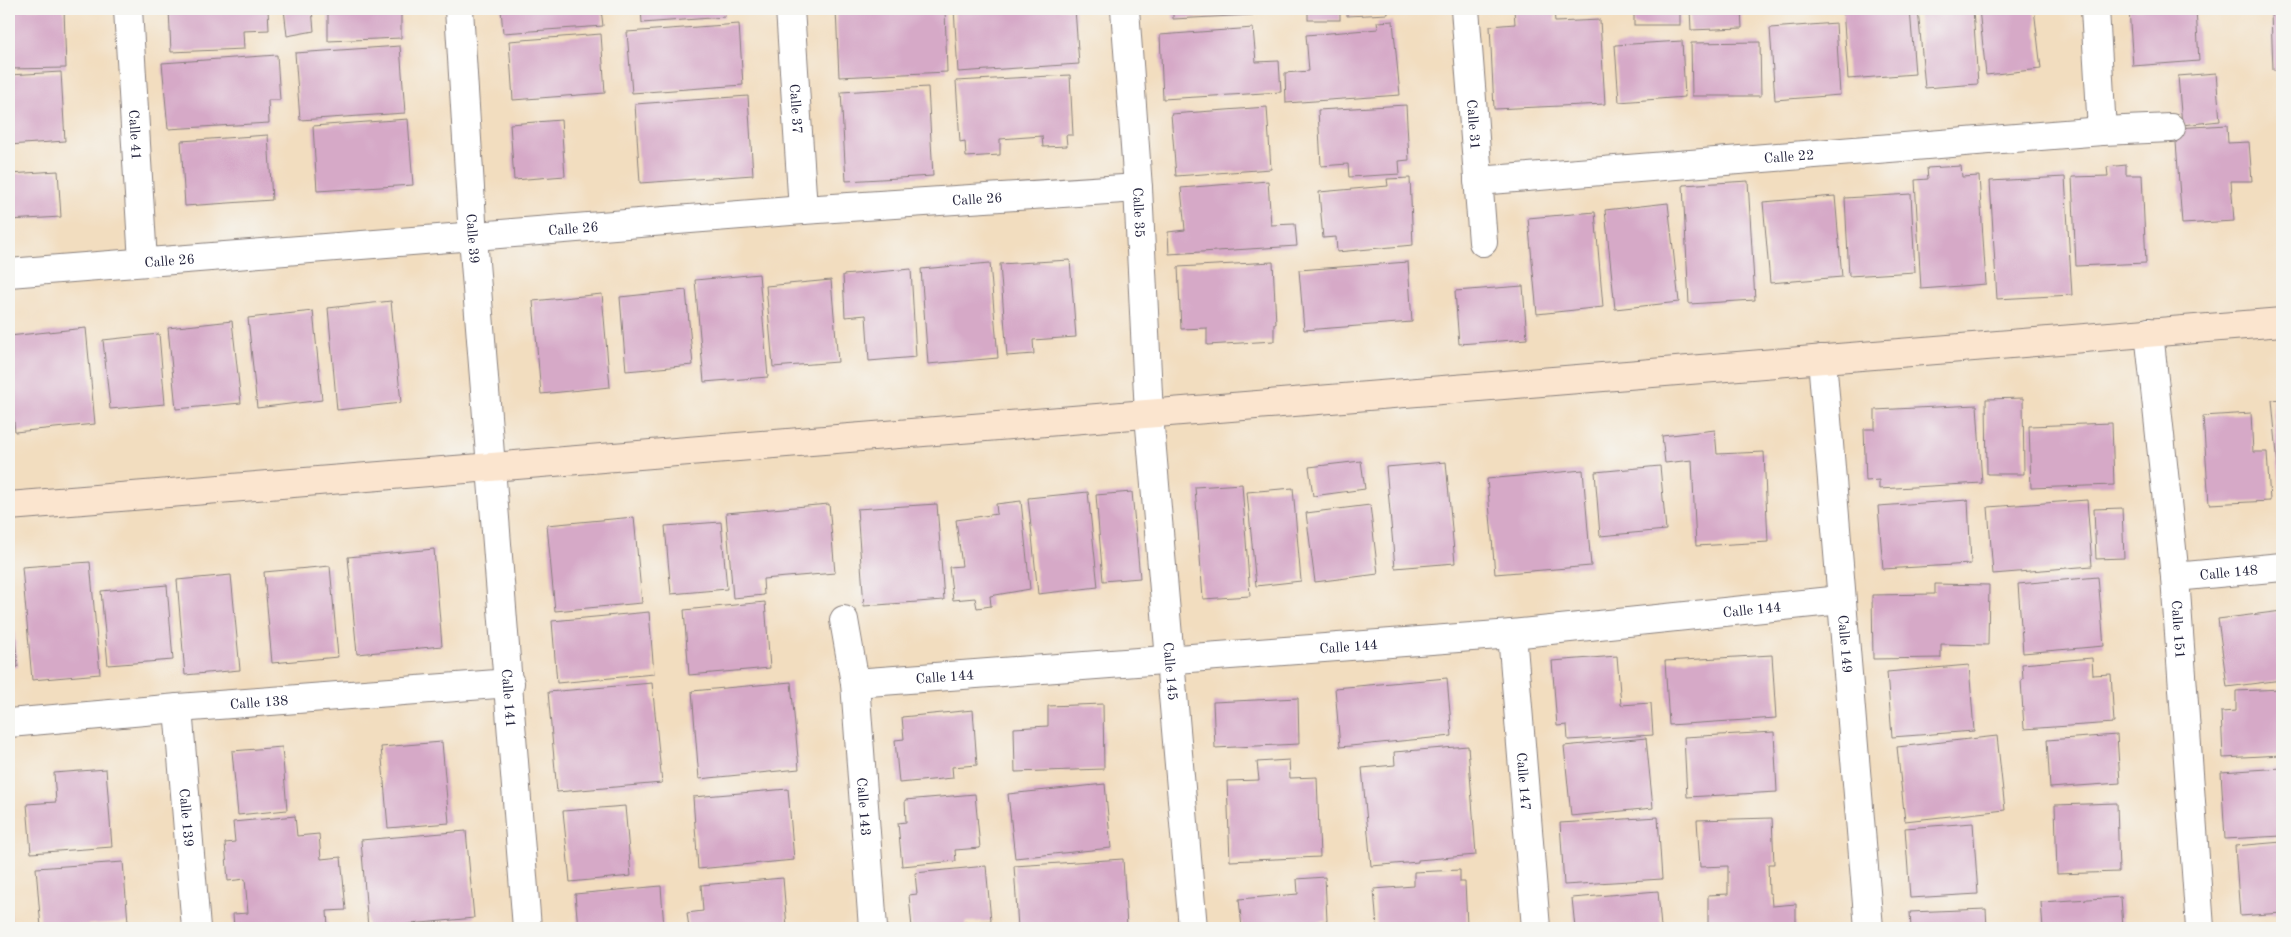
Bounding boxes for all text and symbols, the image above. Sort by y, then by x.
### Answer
street label: Calle 37 [787,83,804,135]
street label: Calle 31 [1464,99,1482,150]
street label: Calle 41 [126,109,143,160]
street label: Calle 22 [1763,148,1815,166]
street label: Calle 35 [1130,187,1146,238]
street label: Calle 26 [952,191,1003,208]
street label: Calle 39 [464,213,481,264]
street label: Calle 26 [548,220,599,238]
street label: Calle 26 [144,252,195,270]
street label: Calle 148 [2199,563,2259,583]
street label: Calle 144 [1722,600,1782,620]
street label: Calle 151 [2169,600,2187,659]
street label: Calle 149 [1835,614,1854,674]
street label: Calle 144 [1319,638,1378,656]
street label: Calle 145 [1161,642,1179,701]
street label: Calle 141 [499,668,517,728]
street label: Calle 144 [915,668,975,686]
street label: Calle 138 [229,694,289,712]
street label: Calle 147 [1514,752,1532,811]
street label: Calle 143 [854,777,872,837]
street label: Calle 139 [177,788,195,848]

